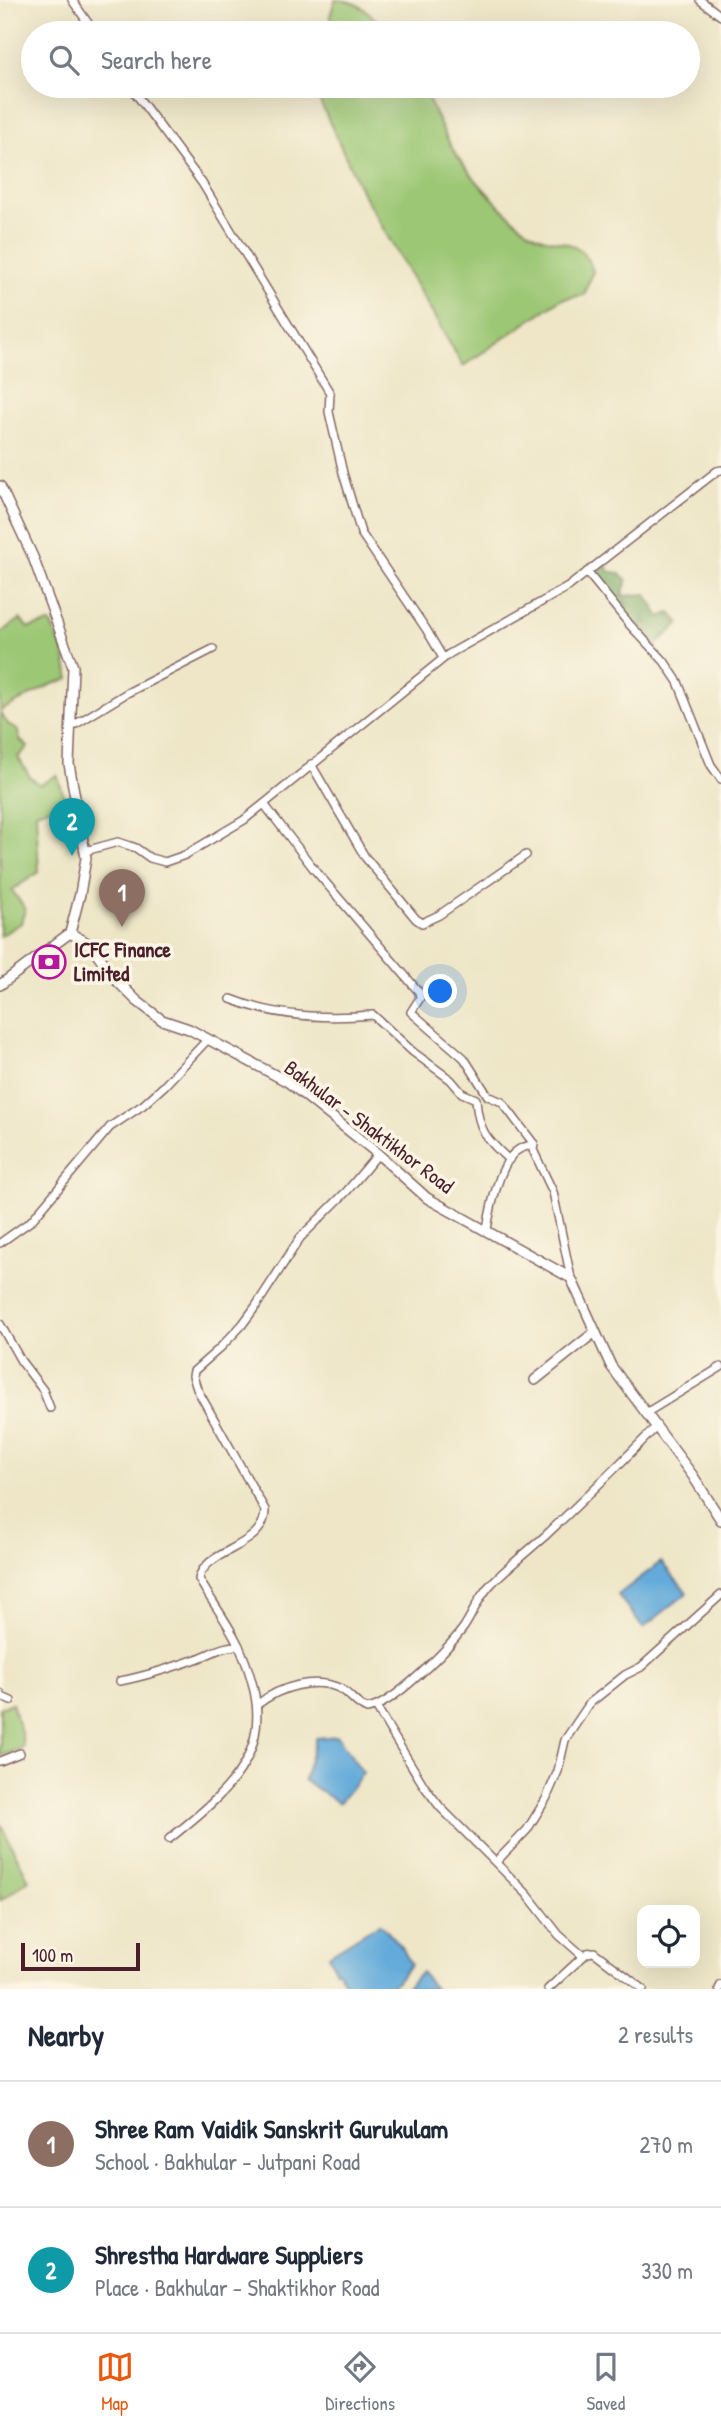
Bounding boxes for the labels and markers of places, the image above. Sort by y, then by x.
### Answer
pin: 2 [49,798,95,856]
pin: 1 [99,869,145,927]
place label: ICFC Finance Limited [74,935,172,988]
bank icon: ICFC Finance Limited [30,943,68,981]

